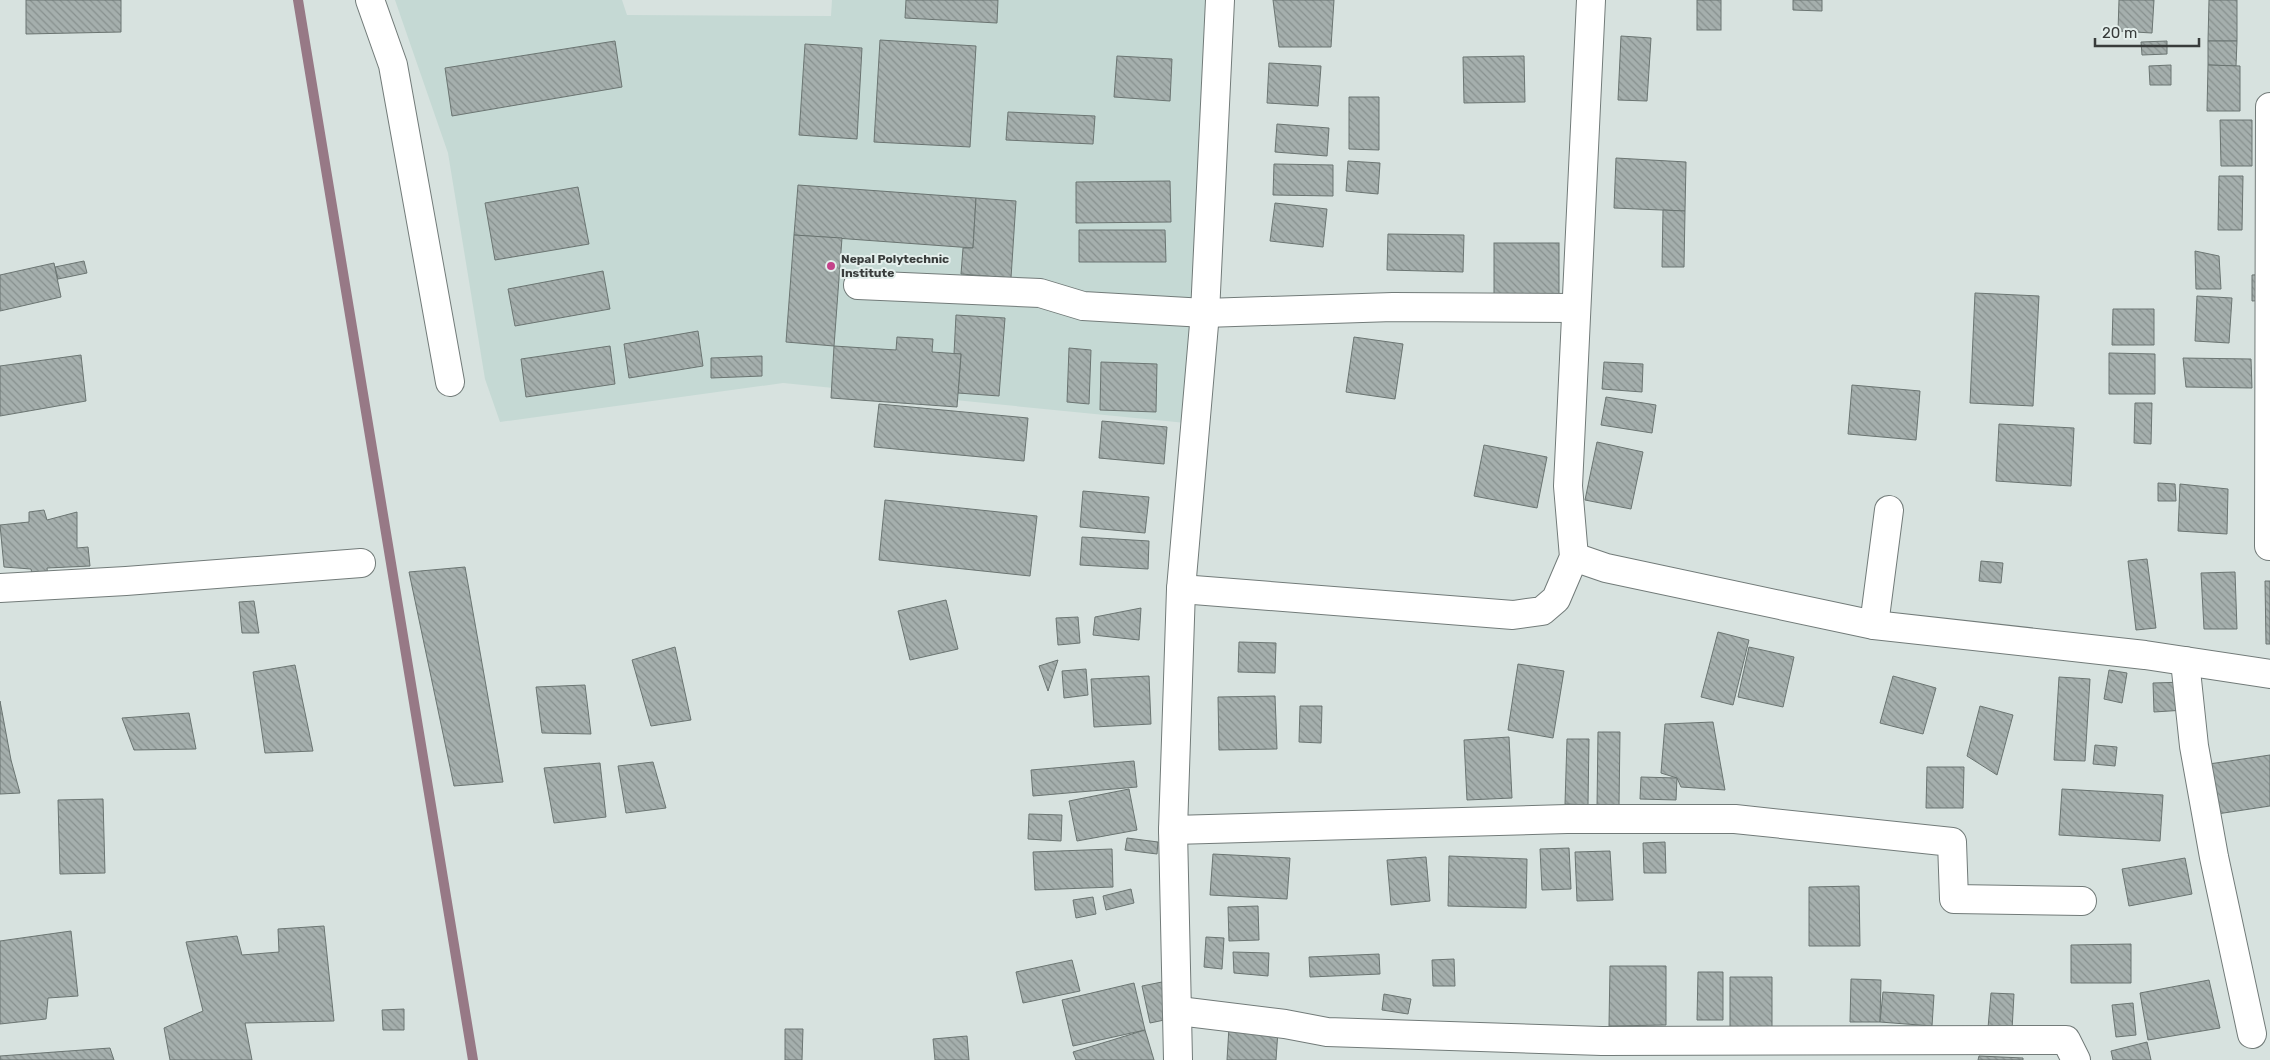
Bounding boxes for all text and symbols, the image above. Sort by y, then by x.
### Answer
scale bar [2095,15,2199,47]
text: 20 m [2102,24,2137,42]
place label: Nepal Polytechnic Institute [841,252,949,280]
marker: Nepal Polytechnic Institute [825,260,837,272]

